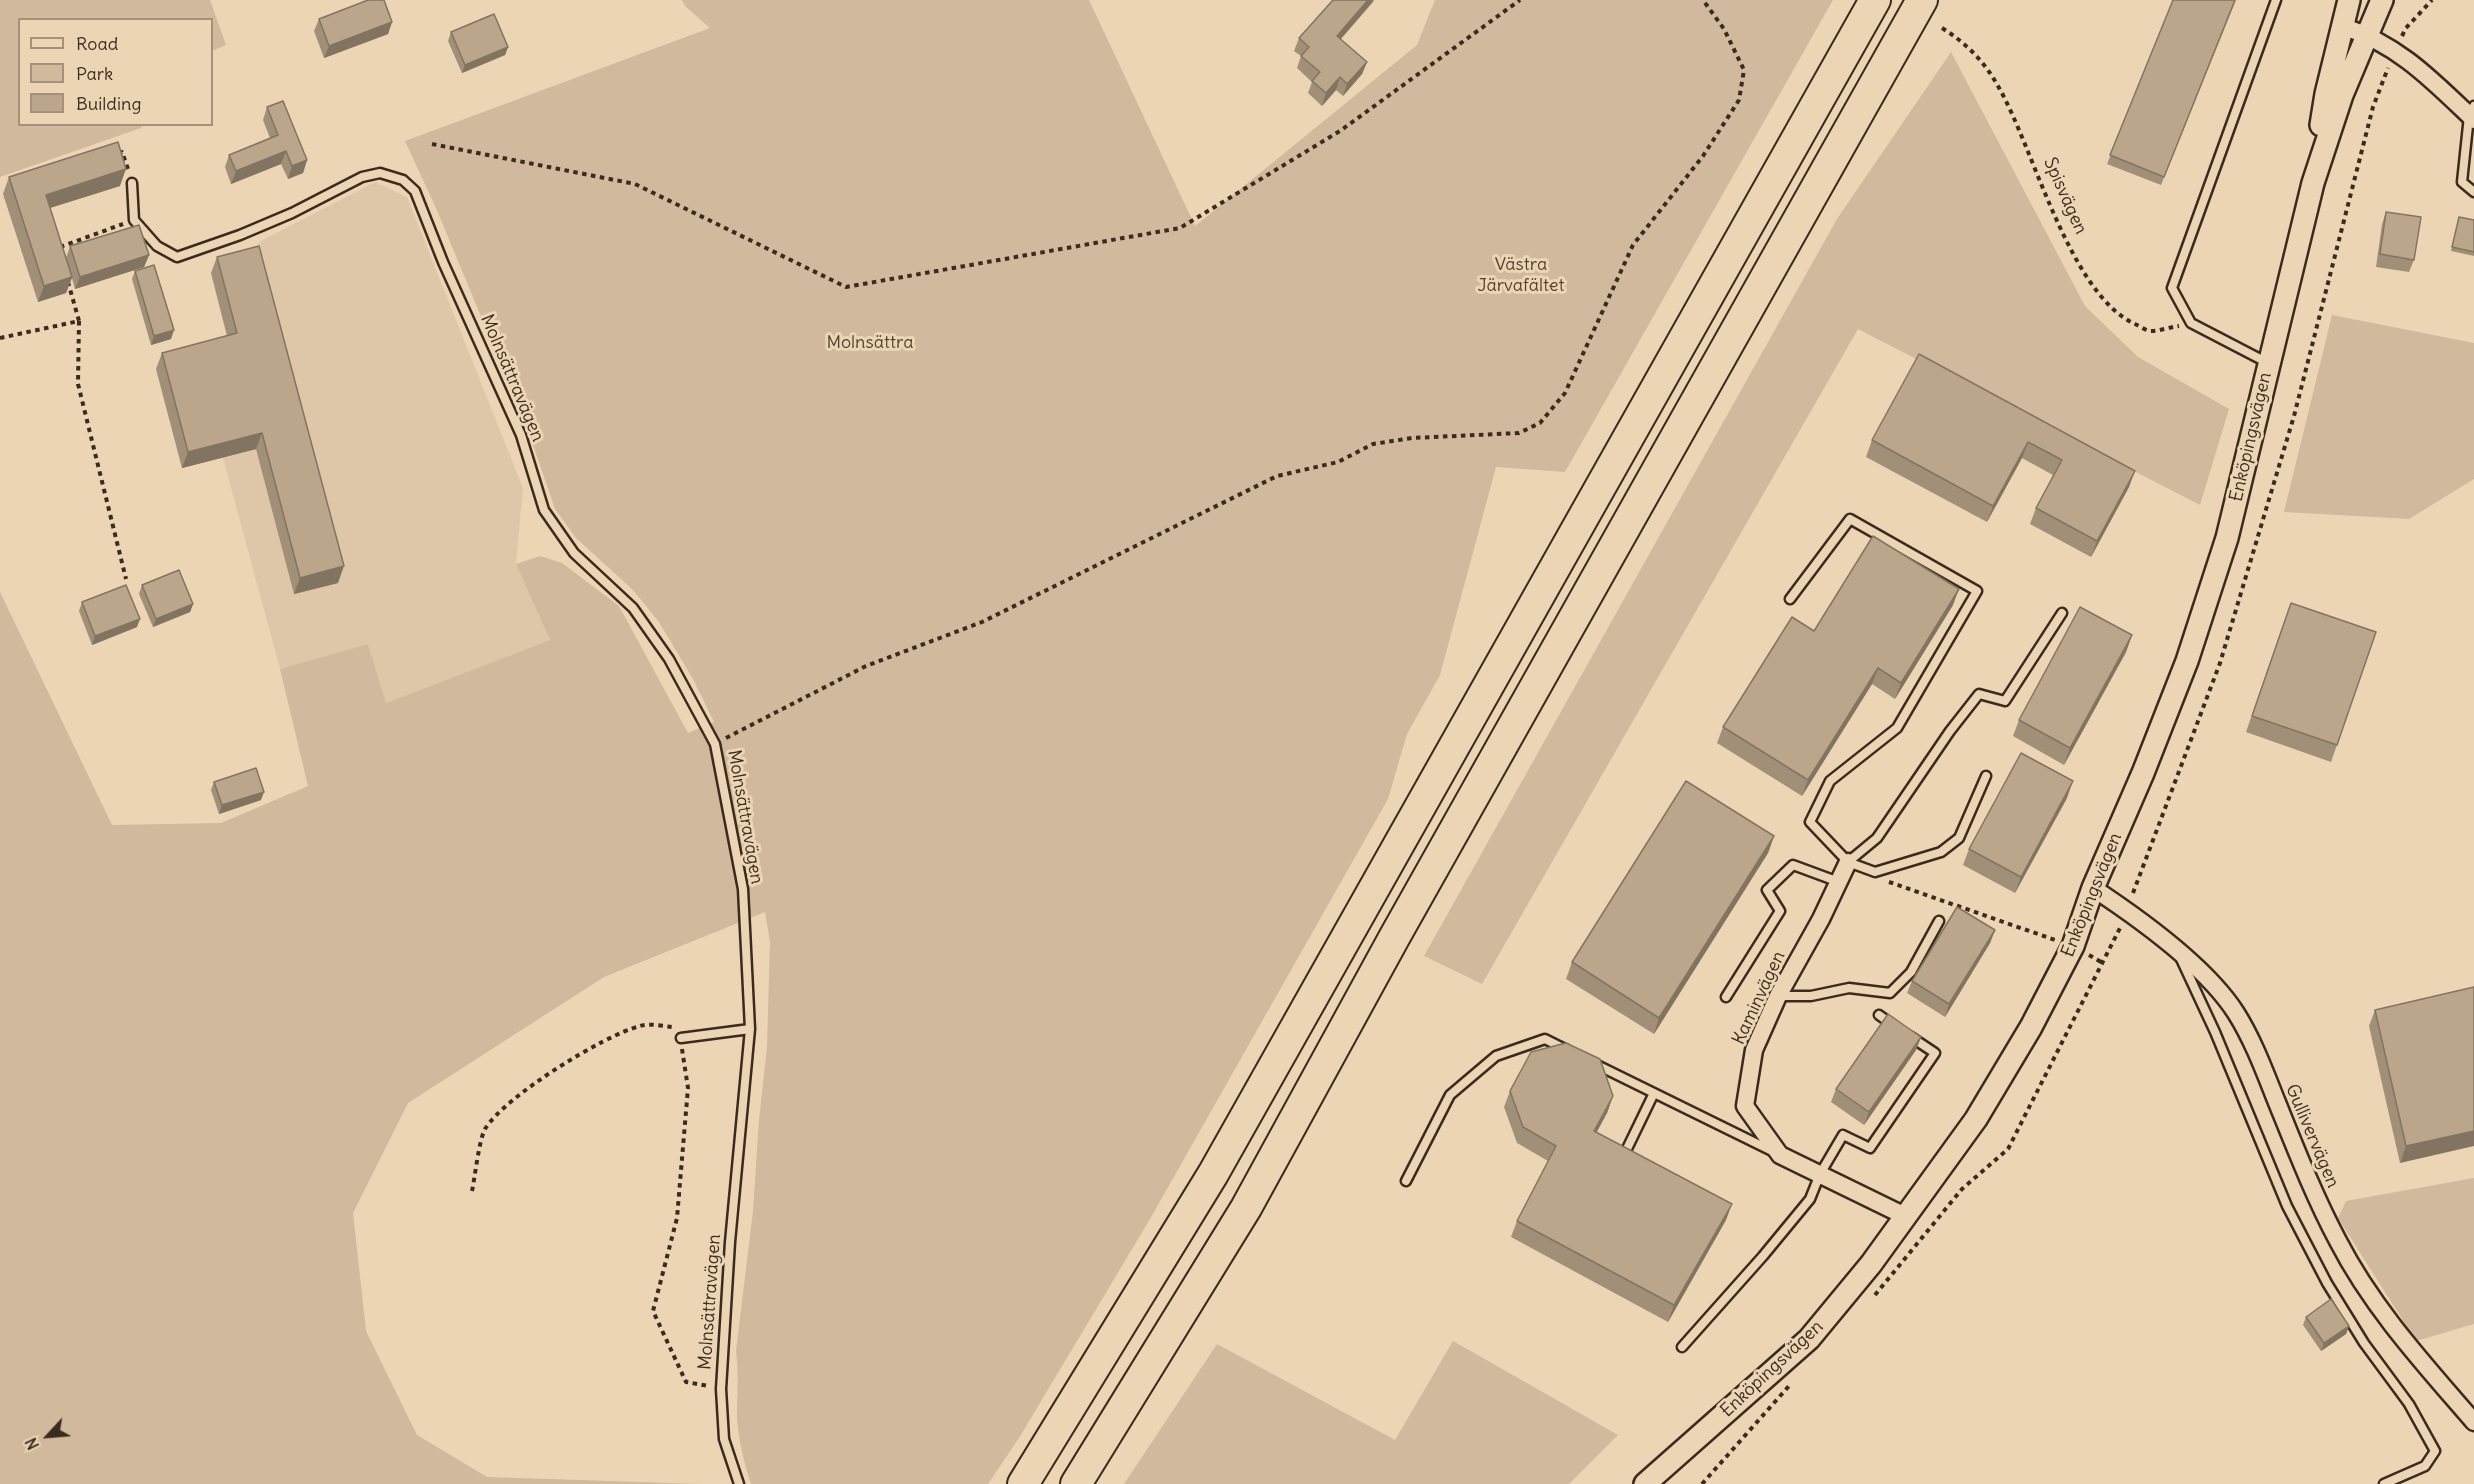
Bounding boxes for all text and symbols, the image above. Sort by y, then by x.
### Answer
legend [18,18,213,126]
text: Road [76,32,118,55]
text: Park [76,62,113,85]
text: Building [76,92,141,115]
street label: Spisvägen [2039,154,2091,238]
park label: Västra Järvafältet [1477,254,1565,296]
street label: Molnsättravägen [475,311,549,445]
park label: Molnsättra [826,332,914,354]
street label: Enköpingsvägen [2226,370,2276,504]
street label: Molnsättravägen [723,748,767,886]
street label: Enköpingsvägen [2057,830,2127,960]
street label: Kaminvägen [1728,948,1790,1048]
street label: Gullivervägen [2280,1081,2344,1191]
street label: Molnsättravägen [694,1233,726,1371]
street label: Enköpingsvägen [1716,1316,1828,1422]
north arrow [18,1406,78,1466]
text: N [20,1435,43,1453]

